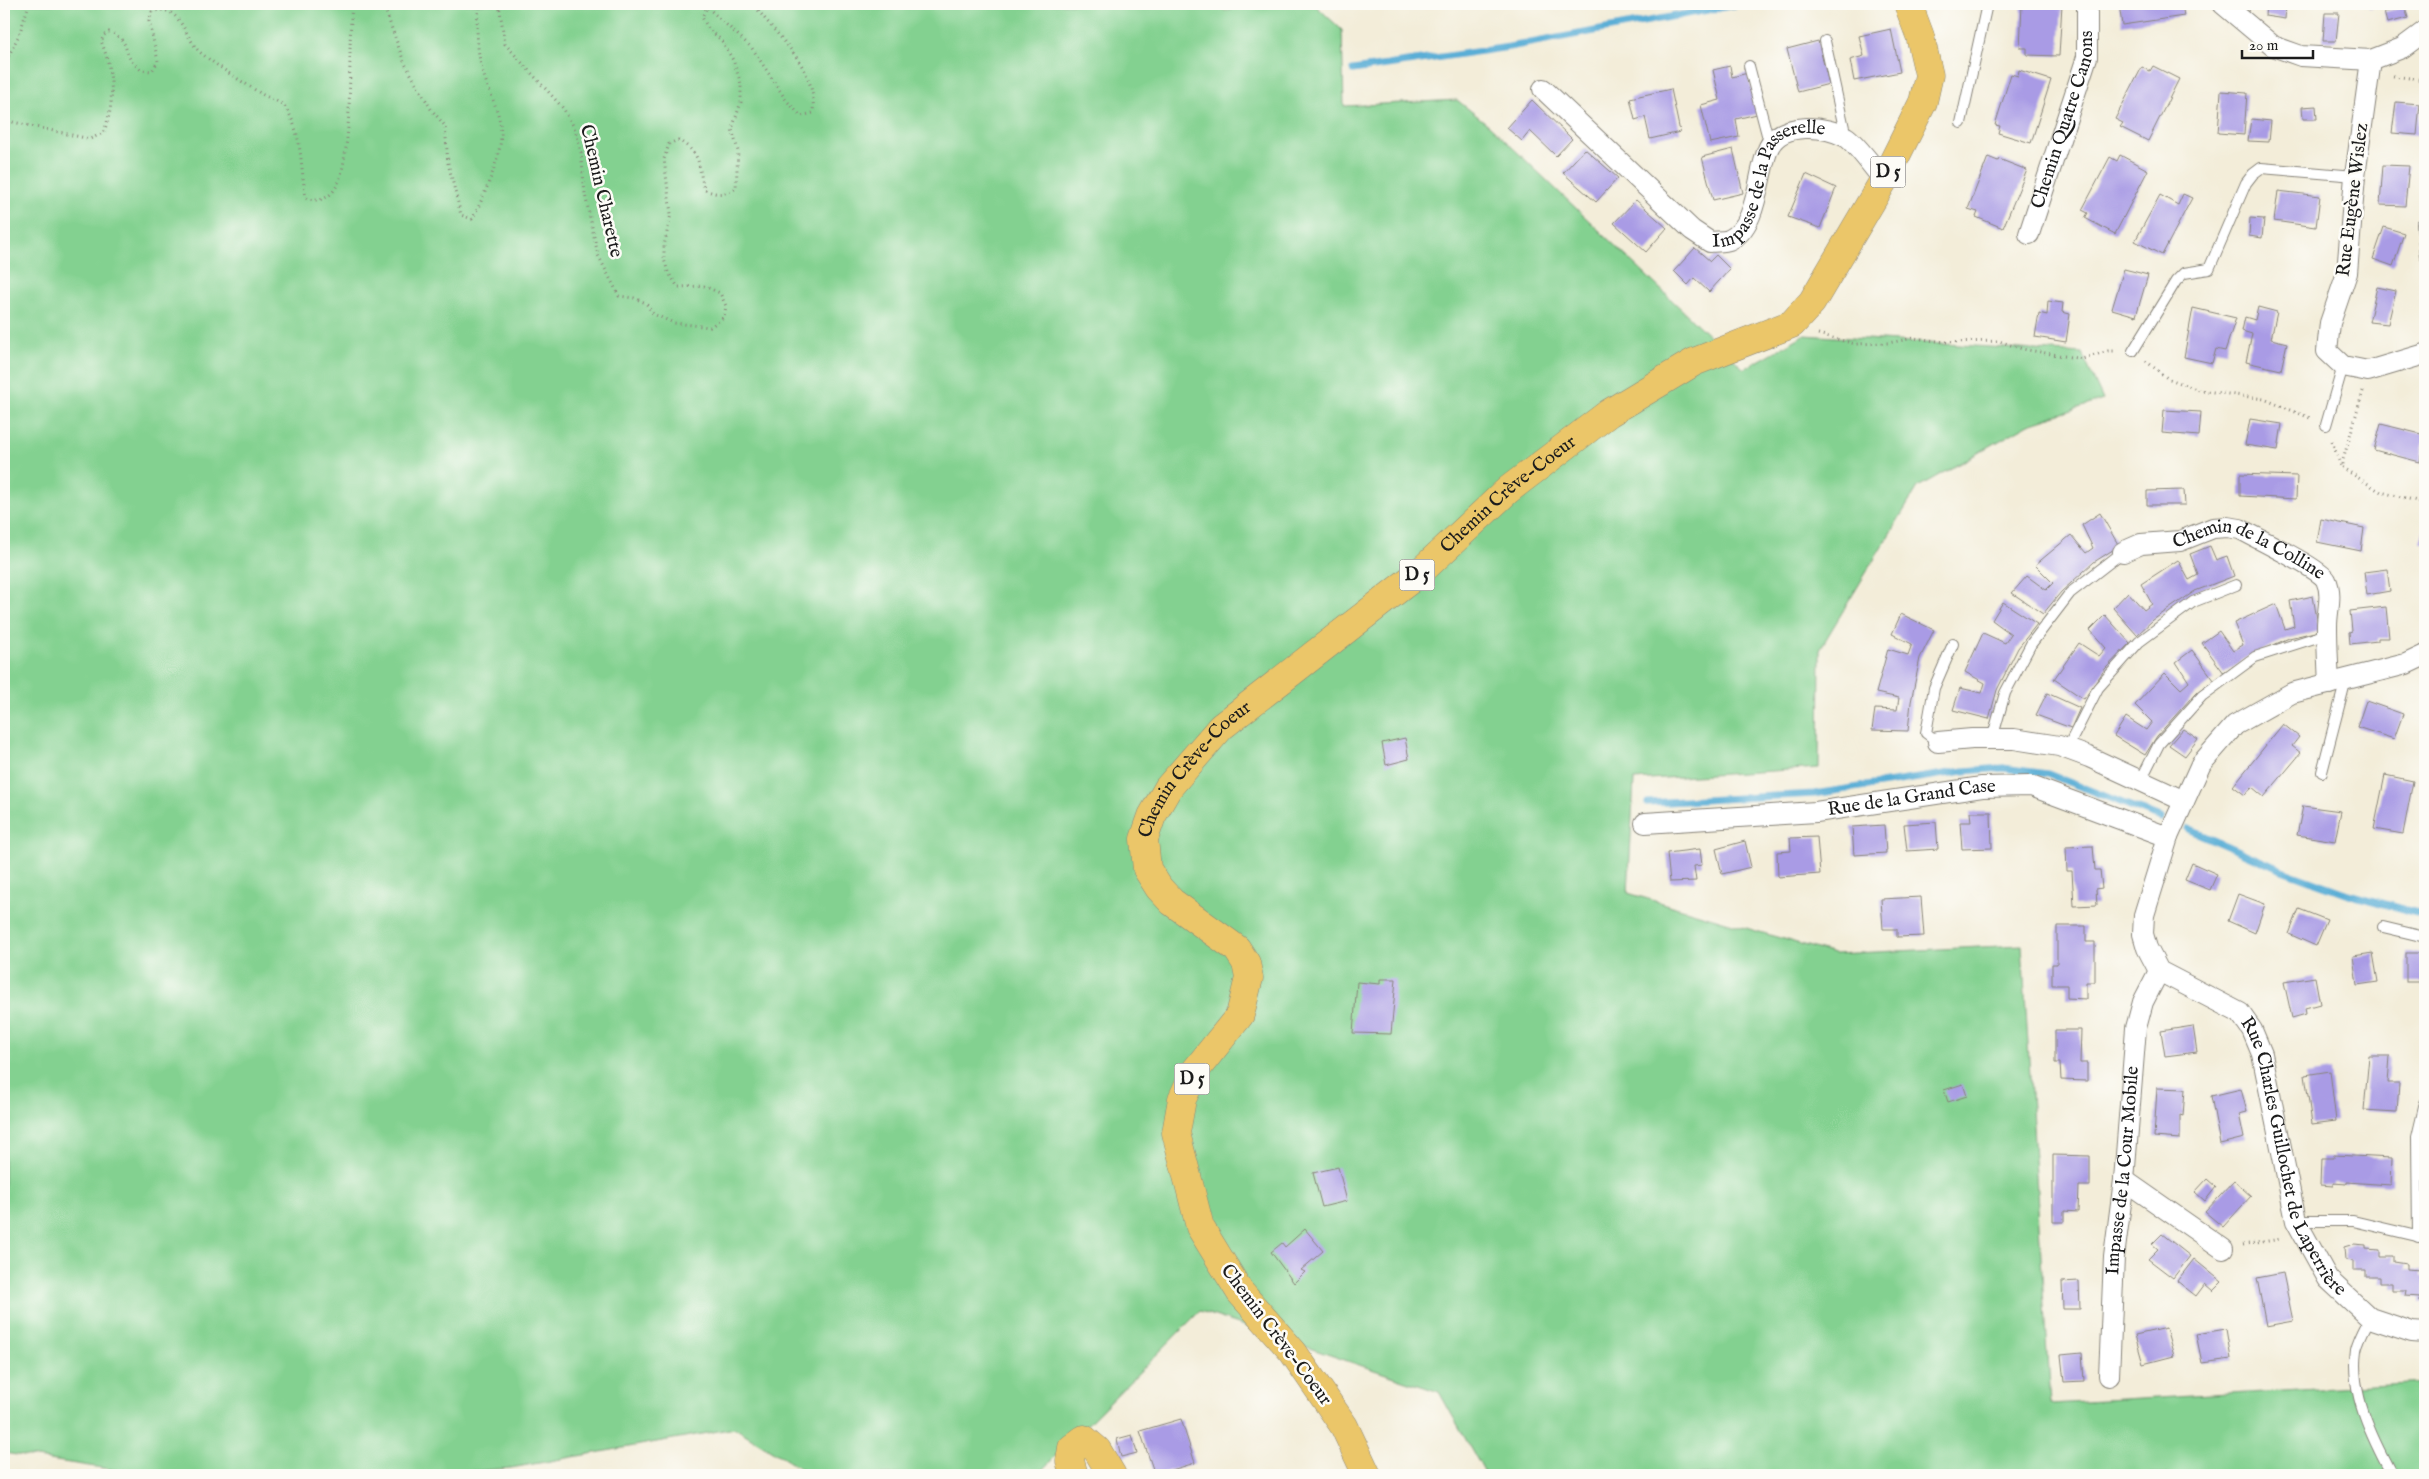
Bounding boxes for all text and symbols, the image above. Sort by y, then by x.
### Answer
scale bar [2242,28,2313,60]
street label: Chemin Quatre Canons [2026,31,2099,212]
text: 20 m [2249,36,2279,55]
street label: Impasse de la Passerelle [1712,116,1827,254]
street label: Chemin Charette [574,122,628,260]
street label: Rue Eugène Wislez [2332,122,2374,278]
road number: D 5 [1870,156,1906,188]
street label: Chemin Crève-Coeur [1435,430,1581,559]
street label: Chemin de la Colline [2172,514,2330,586]
road number: D 5 [1400,560,1434,590]
street label: Chemin Crève-Coeur [1133,696,1256,841]
street label: Rue de la Grand Case [1826,775,1996,822]
street label: Rue Charles Guillochet de Laperrière [2235,1012,2351,1302]
road number: D 5 [1174,1064,1210,1094]
street label: Impasse de la Cour Mobile [2101,1065,2145,1276]
street label: Chemin Crève-Coeur [1215,1260,1337,1410]

